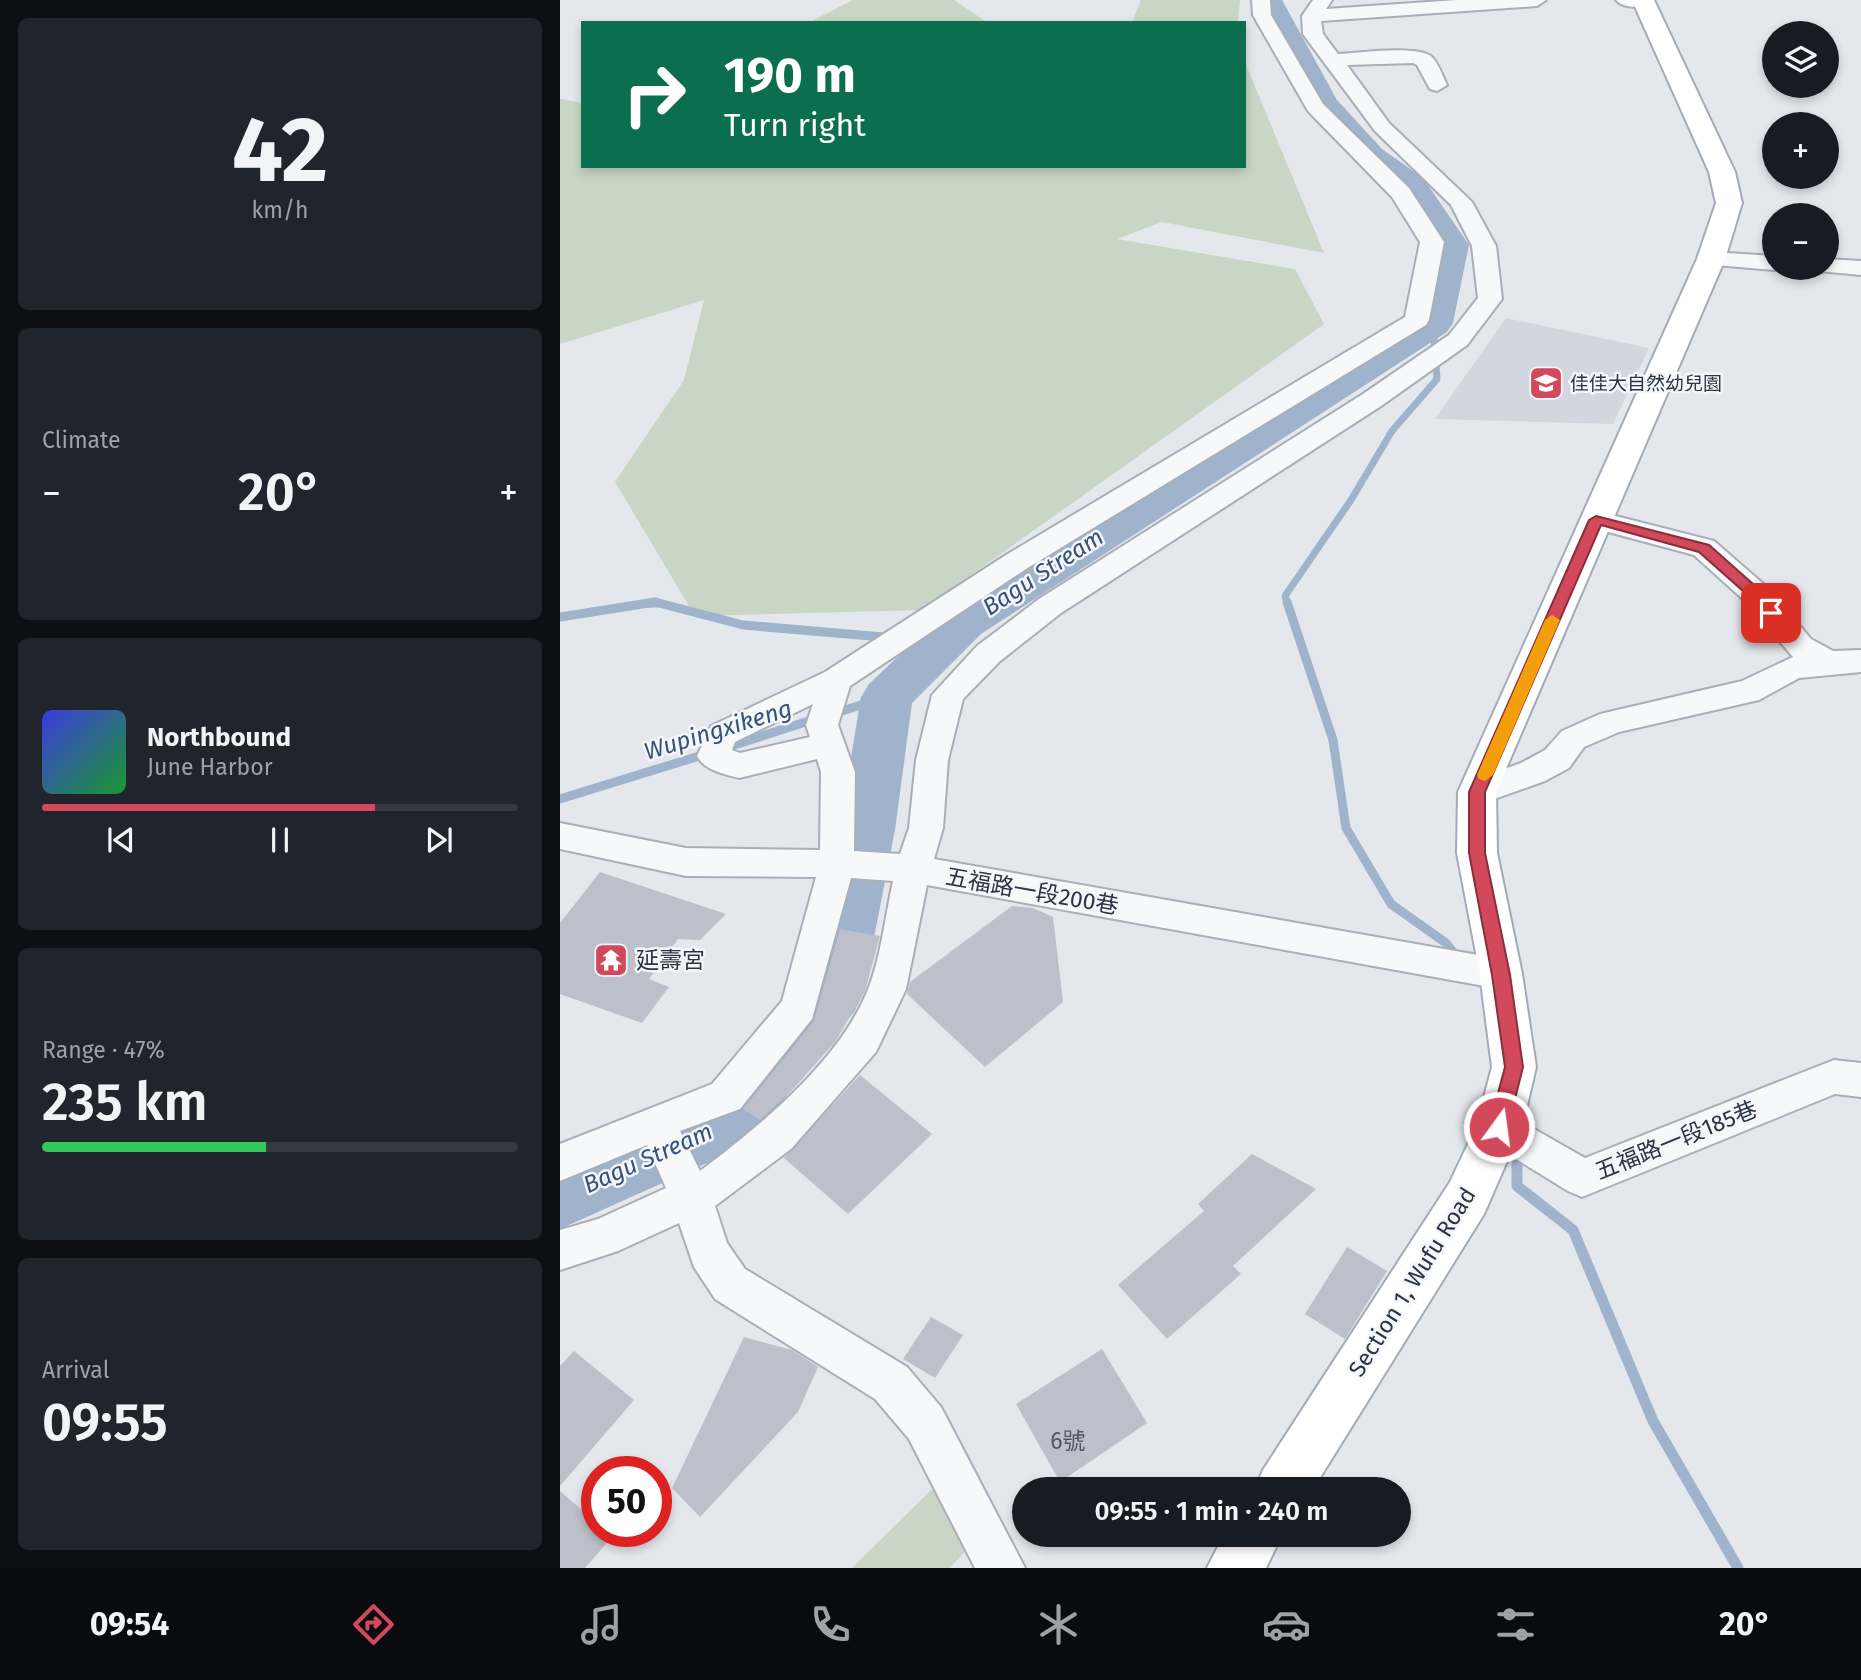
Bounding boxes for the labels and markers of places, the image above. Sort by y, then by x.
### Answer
school or university icon: 佳佳大自然幼兒園 [1527,364,1565,402]
place label: 佳佳大自然幼兒園 [1570,372,1722,395]
pin [1741,583,1801,643]
temple icon: 延壽宮 [592,941,630,979]
place label: 延壽宮 [636,946,705,974]

